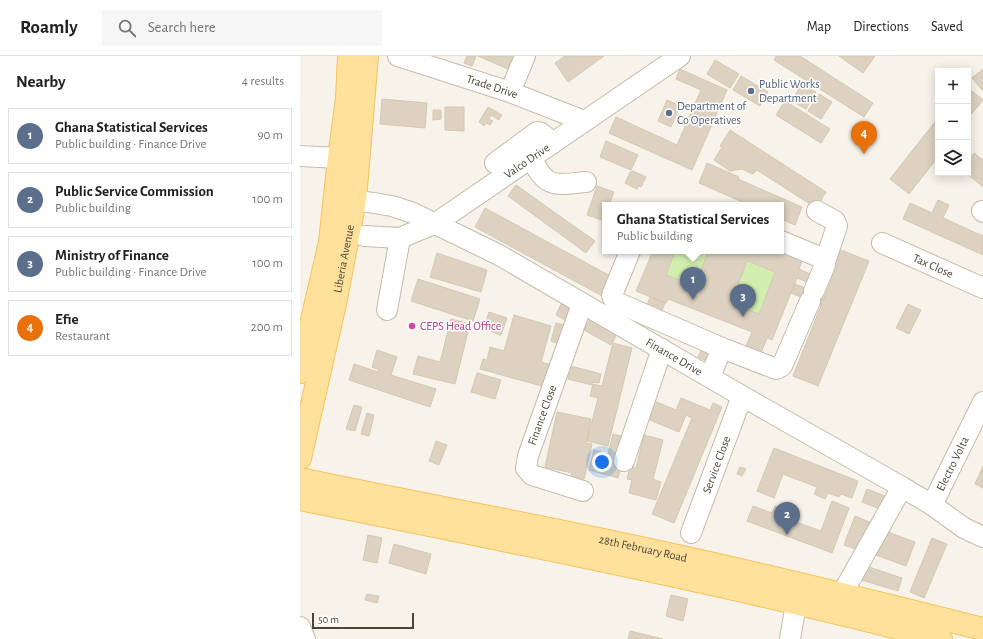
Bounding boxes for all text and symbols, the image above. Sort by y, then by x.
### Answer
search box [102,10,382,46]
icon: search [116,17,138,39]
text: Roamly [20,18,78,37]
text: Search here [148,20,216,35]
text: Map [807,20,831,34]
text: Directions [853,20,909,34]
text: Saved [931,20,963,34]
map controls [935,68,971,176]
button: + [935,68,971,104]
street label: Trade Drive [465,72,520,100]
text: Nearby [16,73,66,90]
text: 4 results [242,75,284,88]
place label: Public Works Department [759,78,820,104]
marker: Public Works Department [746,86,756,96]
place label: Department of Co Operatives [677,100,747,126]
button: − [935,104,971,140]
marker: Department of Co Operatives [664,108,674,118]
text: Ghana Statistical Services [55,120,208,135]
pin: 4 [851,121,877,154]
text: 1 [28,129,32,142]
text: 90 m [257,129,283,142]
text: Public building · Finance Drive [55,138,207,151]
button: layers [935,140,971,176]
street label: Valco Drive [502,141,552,181]
text: Public Service Commission [55,184,214,199]
text: 2 [27,193,33,206]
text: 100 m [252,193,283,206]
text: Public building [55,202,131,215]
popup [602,202,784,254]
text: Ghana Statistical Services [617,212,769,227]
street label: Liberia Avenue [331,224,356,294]
text: Public building [617,230,693,243]
text: Ministry of Finance [55,248,169,263]
street label: Tax Close [911,252,955,280]
text: 3 [27,257,33,270]
text: 100 m [252,257,283,270]
text: Public building · Finance Drive [55,266,207,279]
pin: 1 [680,267,706,300]
pin: 3 [730,284,756,317]
text: Efie [55,312,78,327]
place label: CEPS Head Office [420,320,501,332]
text: 4 [27,321,33,334]
text: 200 m [251,321,283,334]
marker: CEPS Head Office [407,321,417,331]
text: Restaurant [55,330,110,343]
street label: Finance Drive [644,336,705,378]
street label: Finance Close [526,383,558,447]
street label: Service Close [700,434,733,495]
street label: Electro Volta [934,434,971,493]
your location [592,452,612,472]
pin: 2 [774,502,800,535]
street label: 28th February Road [598,533,688,564]
scale bar [312,611,414,630]
text: 50 m [318,614,339,625]

